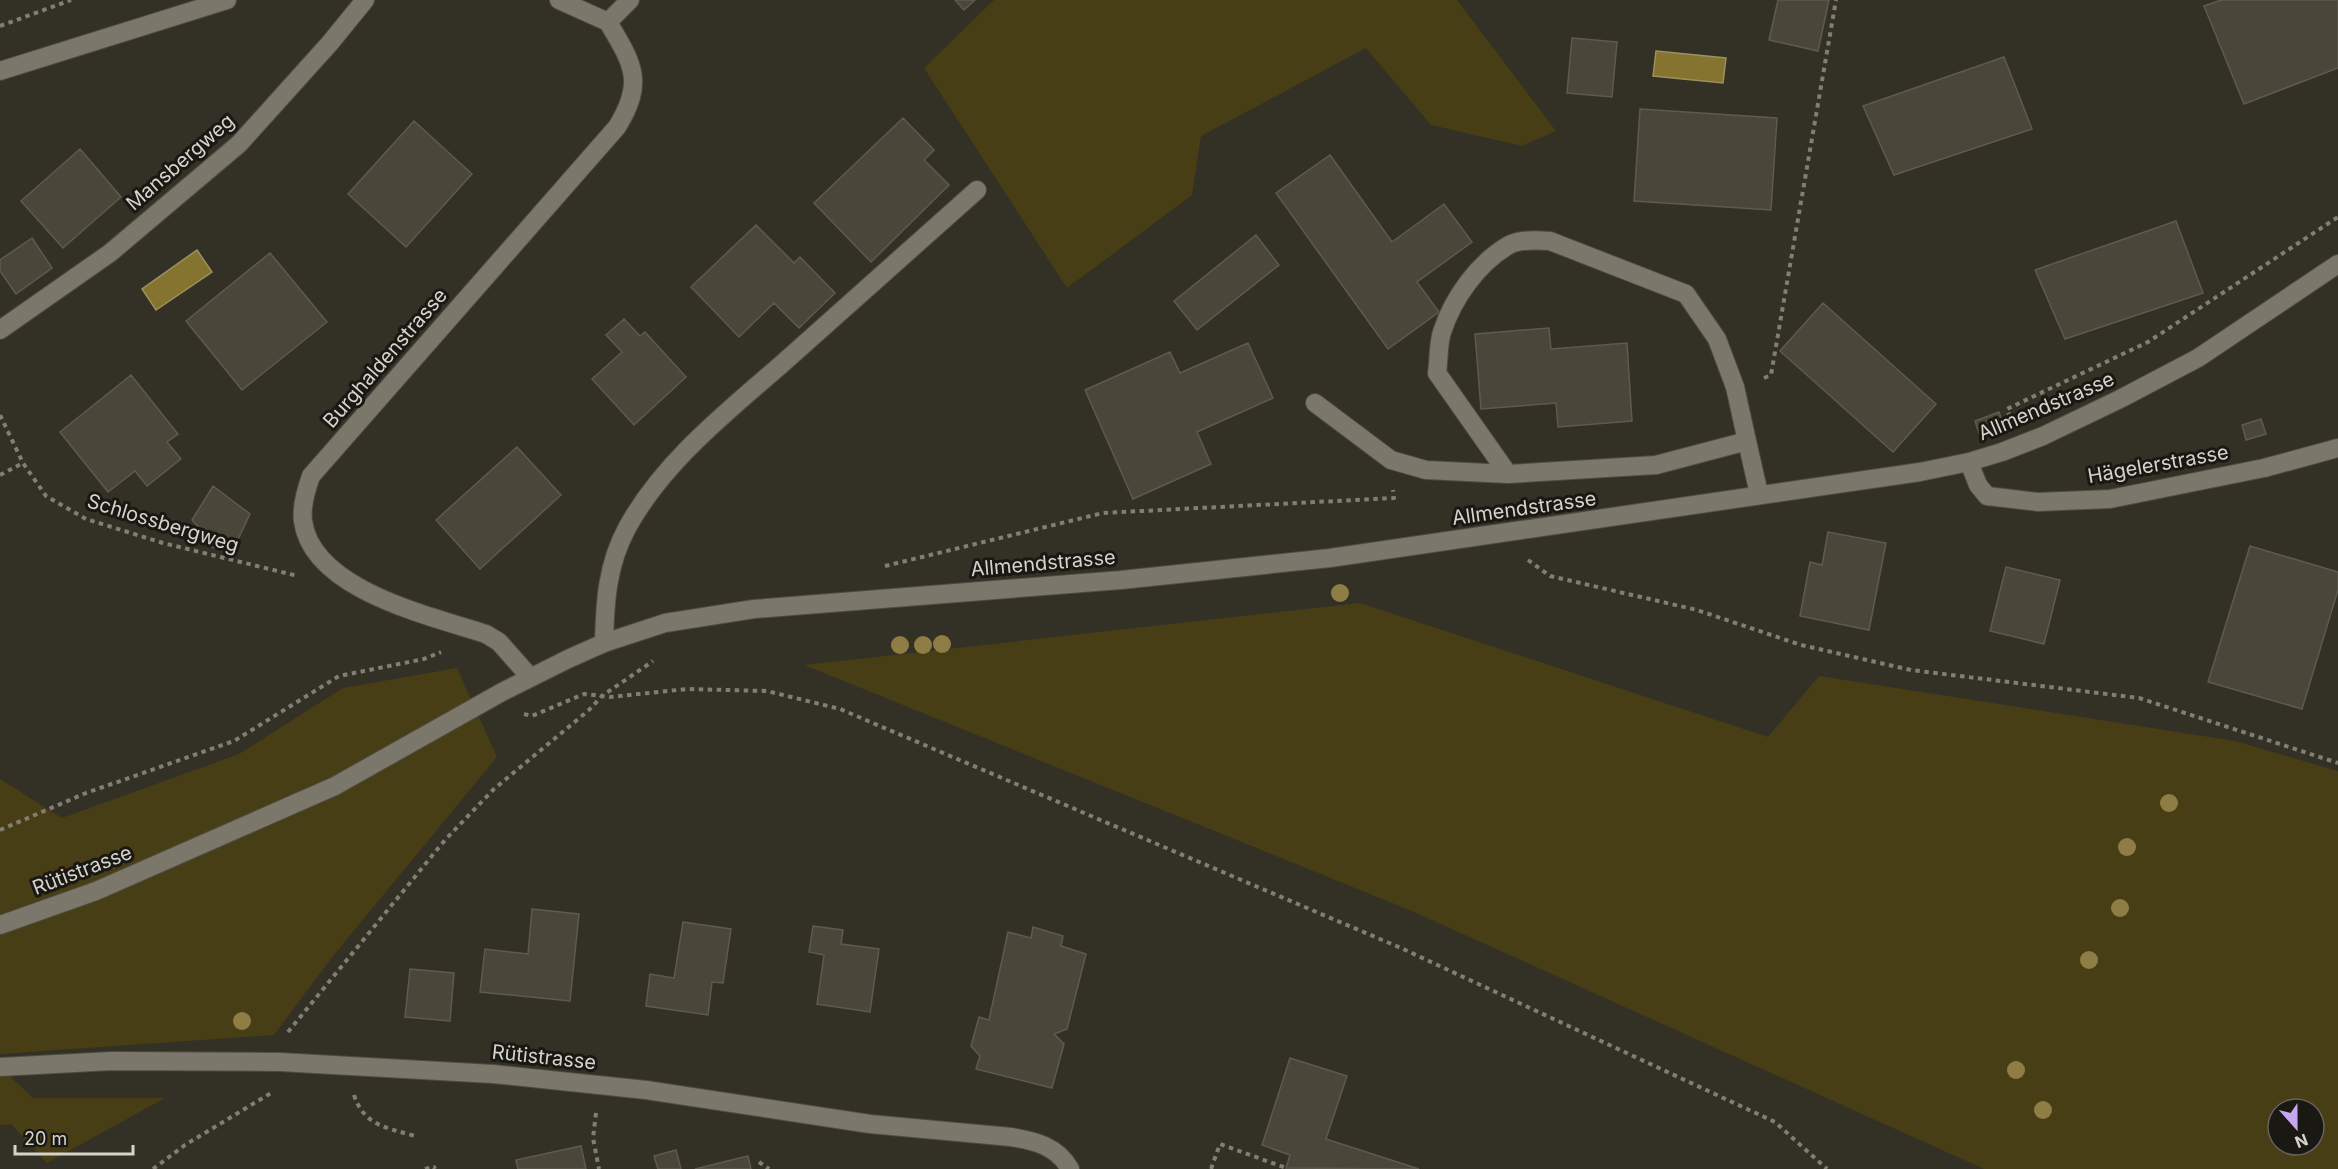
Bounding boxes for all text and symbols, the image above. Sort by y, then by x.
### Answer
street label: Mansbergweg [121,109,239,215]
street label: Burghaldenstrasse [318,283,452,433]
street label: Allmendstrasse [1974,367,2118,445]
street label: Hägelerstrasse [2086,440,2230,488]
street label: Allmendstrasse [1450,486,1598,530]
street label: Schlossbergweg [84,489,242,557]
street label: Allmendstrasse [970,545,1116,581]
street label: Rütistrasse [29,840,135,900]
street label: Rütistrasse [491,1040,597,1074]
north arrow [2266,1097,2326,1157]
scale bar [15,1118,134,1156]
text: 20 m [24,1128,67,1149]
text: N [2292,1129,2311,1153]

